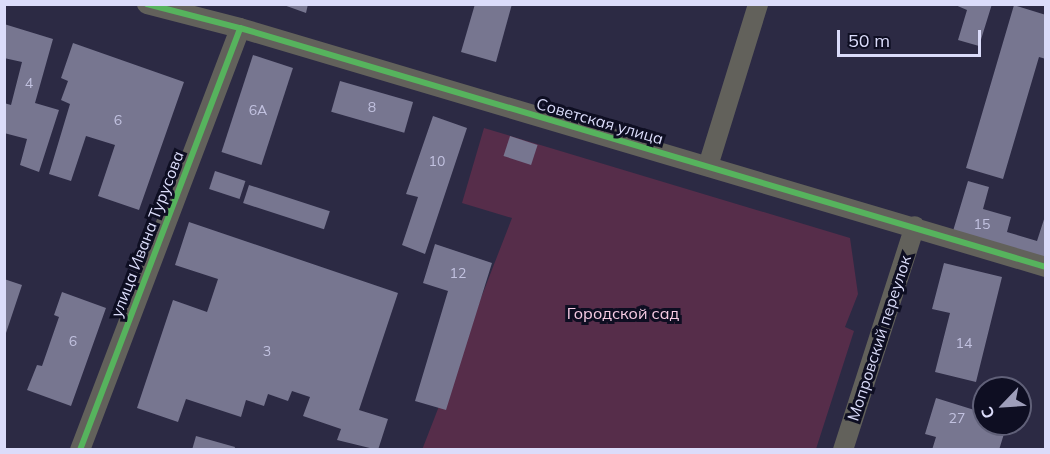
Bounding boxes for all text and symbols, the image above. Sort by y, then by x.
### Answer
scale bar [840,18,984,56]
text: 50 m [848,29,890,52]
house number: 4 [25,75,33,91]
street label: Советская улица [534,94,666,148]
house number: 8 [368,99,376,115]
house number: 6А [249,102,267,118]
house number: 6 [114,112,122,128]
street label: улица Ивана Турусова [106,148,188,320]
house number: 10 [429,153,445,169]
house number: 15 [974,216,990,232]
street label: Мопровский переулок [843,253,915,423]
house number: 12 [450,265,466,281]
park label: Городской сад [567,303,679,323]
house number: 6 [69,333,77,349]
house number: 14 [956,335,972,351]
house number: 3 [263,343,271,359]
north arrow [972,376,1032,436]
text: С [976,404,999,422]
house number: 27 [949,410,965,426]

